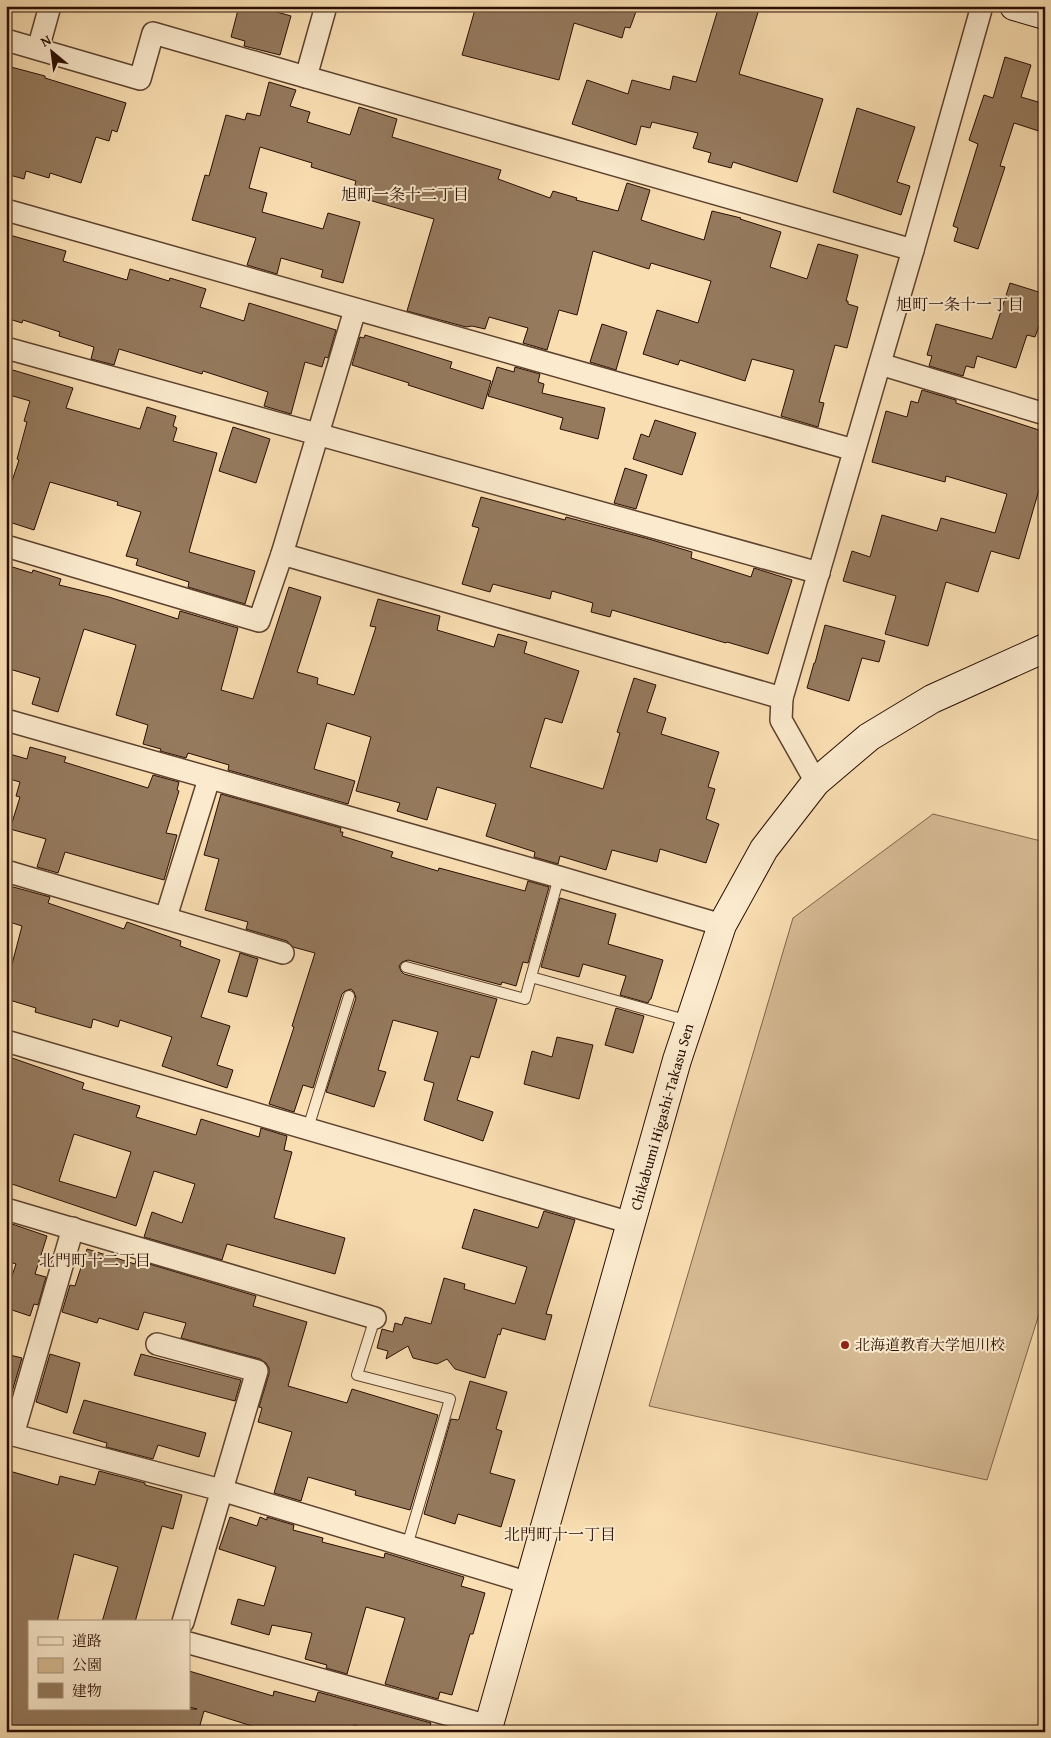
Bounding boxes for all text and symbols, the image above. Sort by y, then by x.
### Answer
north arrow [28,28,78,78]
text: N [37,29,55,52]
district label: 旭町一条十二丁目 [341,182,469,206]
district label: 旭町一条十一丁目 [896,292,1024,316]
street label: Chikabumi Higashi-Takasu Sen [625,1020,698,1213]
district label: 北門町十二丁目 [39,1248,151,1272]
place label: 北海道教育大学旭川校 [855,1334,1005,1355]
marker: 北海道教育大学旭川校 [839,1339,851,1351]
district label: 北門町十一丁目 [504,1522,616,1546]
legend [28,1620,190,1710]
text: 道路 [72,1630,102,1651]
text: 公園 [72,1654,102,1675]
text: 建物 [72,1680,102,1701]

